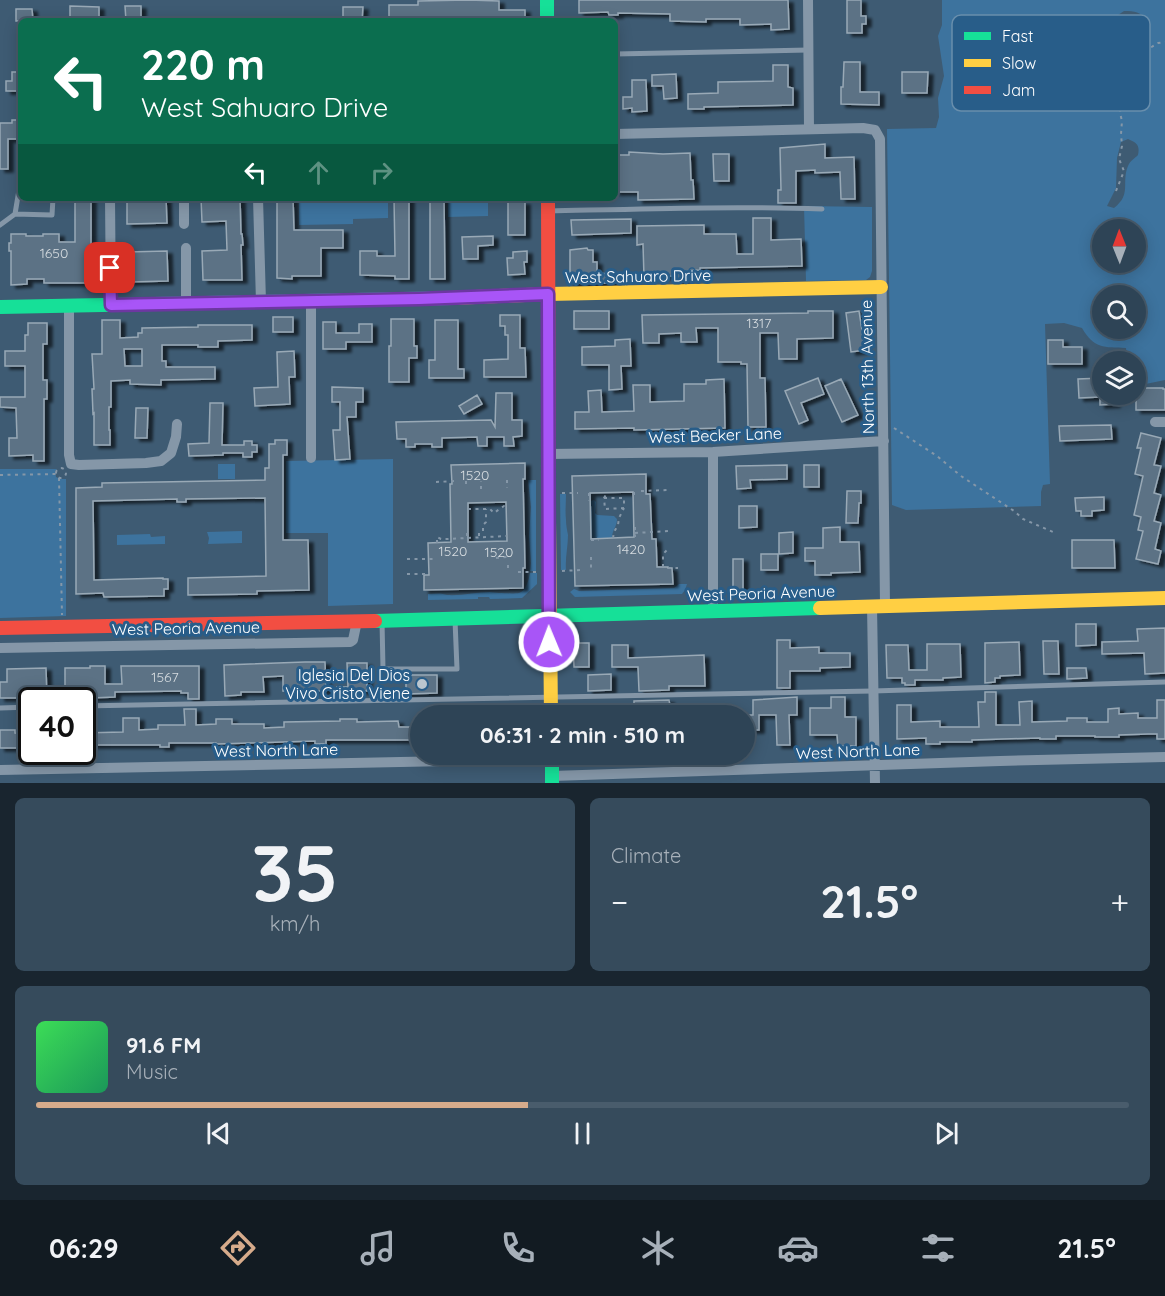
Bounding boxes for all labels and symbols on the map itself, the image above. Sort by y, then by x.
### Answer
legend [952,15,1150,111]
text: Fast [1002,26,1033,46]
text: Slow [1002,53,1036,73]
text: Jam [1002,80,1035,100]
north arrow [1092,219,1146,273]
pin [84,242,135,293]
house number: 1650 [40,244,68,262]
street label: West Sahuaro Drive [565,265,711,287]
street label: North 13th Avenue [856,300,878,434]
house number: 1317 [747,314,771,332]
street label: West Becker Lane [648,423,782,447]
house number: 1520 [461,466,489,484]
house number: 1420 [617,540,645,558]
house number: 1520 [439,542,467,560]
house number: 1520 [485,543,513,561]
street label: West Peoria Avenue [687,580,835,606]
position arrow [517,610,581,674]
street label: West Peoria Avenue [112,617,260,639]
place label: Iglesia Del Dios Vivo Cristo Viene [285,665,410,703]
house number: 1567 [151,668,179,686]
marker: Iglesia Del Dios Vivo Cristo Viene [415,677,429,691]
speed limit sign: 40 [18,687,96,765]
street label: West North Lane [214,739,338,761]
street label: West North Lane [795,739,921,763]

